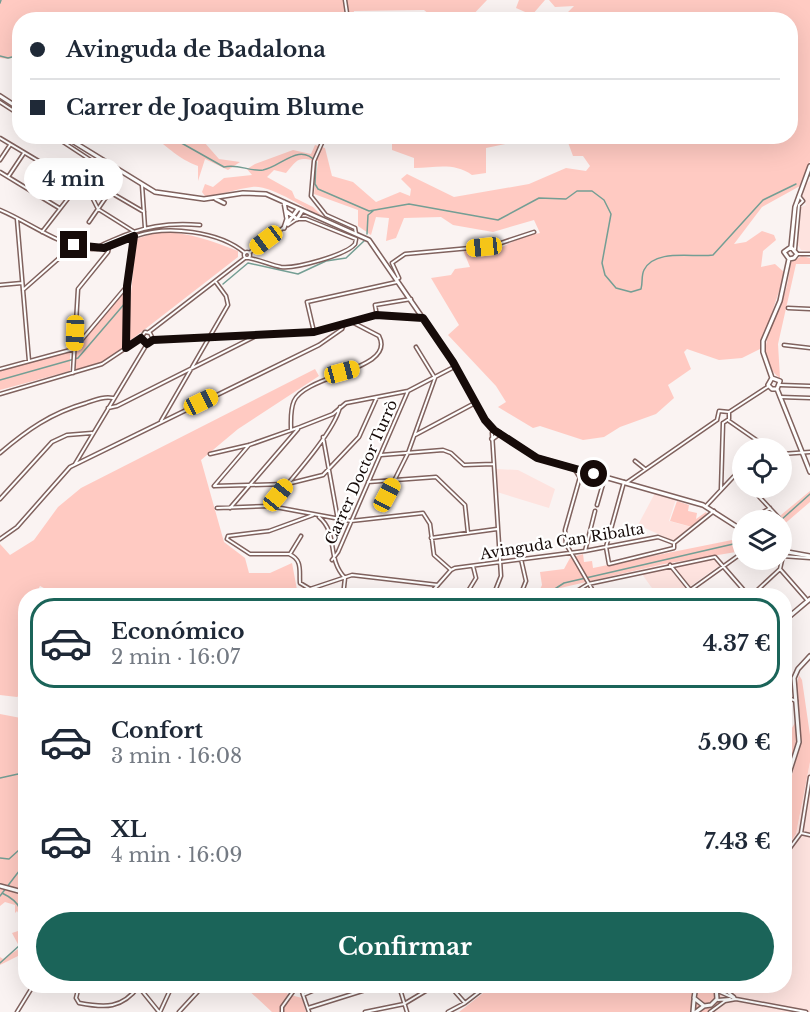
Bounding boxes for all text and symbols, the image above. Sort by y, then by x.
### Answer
text: Avinguda de Badalona [66,36,326,63]
text: Carrer de Joaquim Blume [66,94,364,121]
callout: 4 min [25,158,124,200]
text: 4 min [42,167,105,191]
car [246,222,286,258]
route end [60,231,87,258]
car [465,236,503,258]
car [65,315,85,351]
car [322,359,362,385]
car [181,386,221,418]
street label: Carrer Doctor Turrò [320,396,402,547]
map controls [732,438,792,570]
button: locate [732,438,792,498]
route start [580,460,607,487]
car [260,475,296,515]
car [371,475,403,515]
button: layers [732,510,792,570]
street label: Avinguda Can Ribalta [478,519,646,564]
icon: car [39,616,93,670]
text: Económico [111,618,244,645]
text: 4.37 € [703,630,771,657]
text: 2 min · 16:07 [111,645,240,669]
icon: car [39,715,93,769]
text: Confort [111,717,203,744]
text: 5.90 € [698,729,771,756]
text: 3 min · 16:08 [111,744,242,768]
icon: car [39,814,93,868]
text: XL [111,816,146,843]
text: 7.43 € [704,828,771,855]
text: 4 min · 16:09 [111,843,242,867]
button: Confirmar [36,912,774,981]

